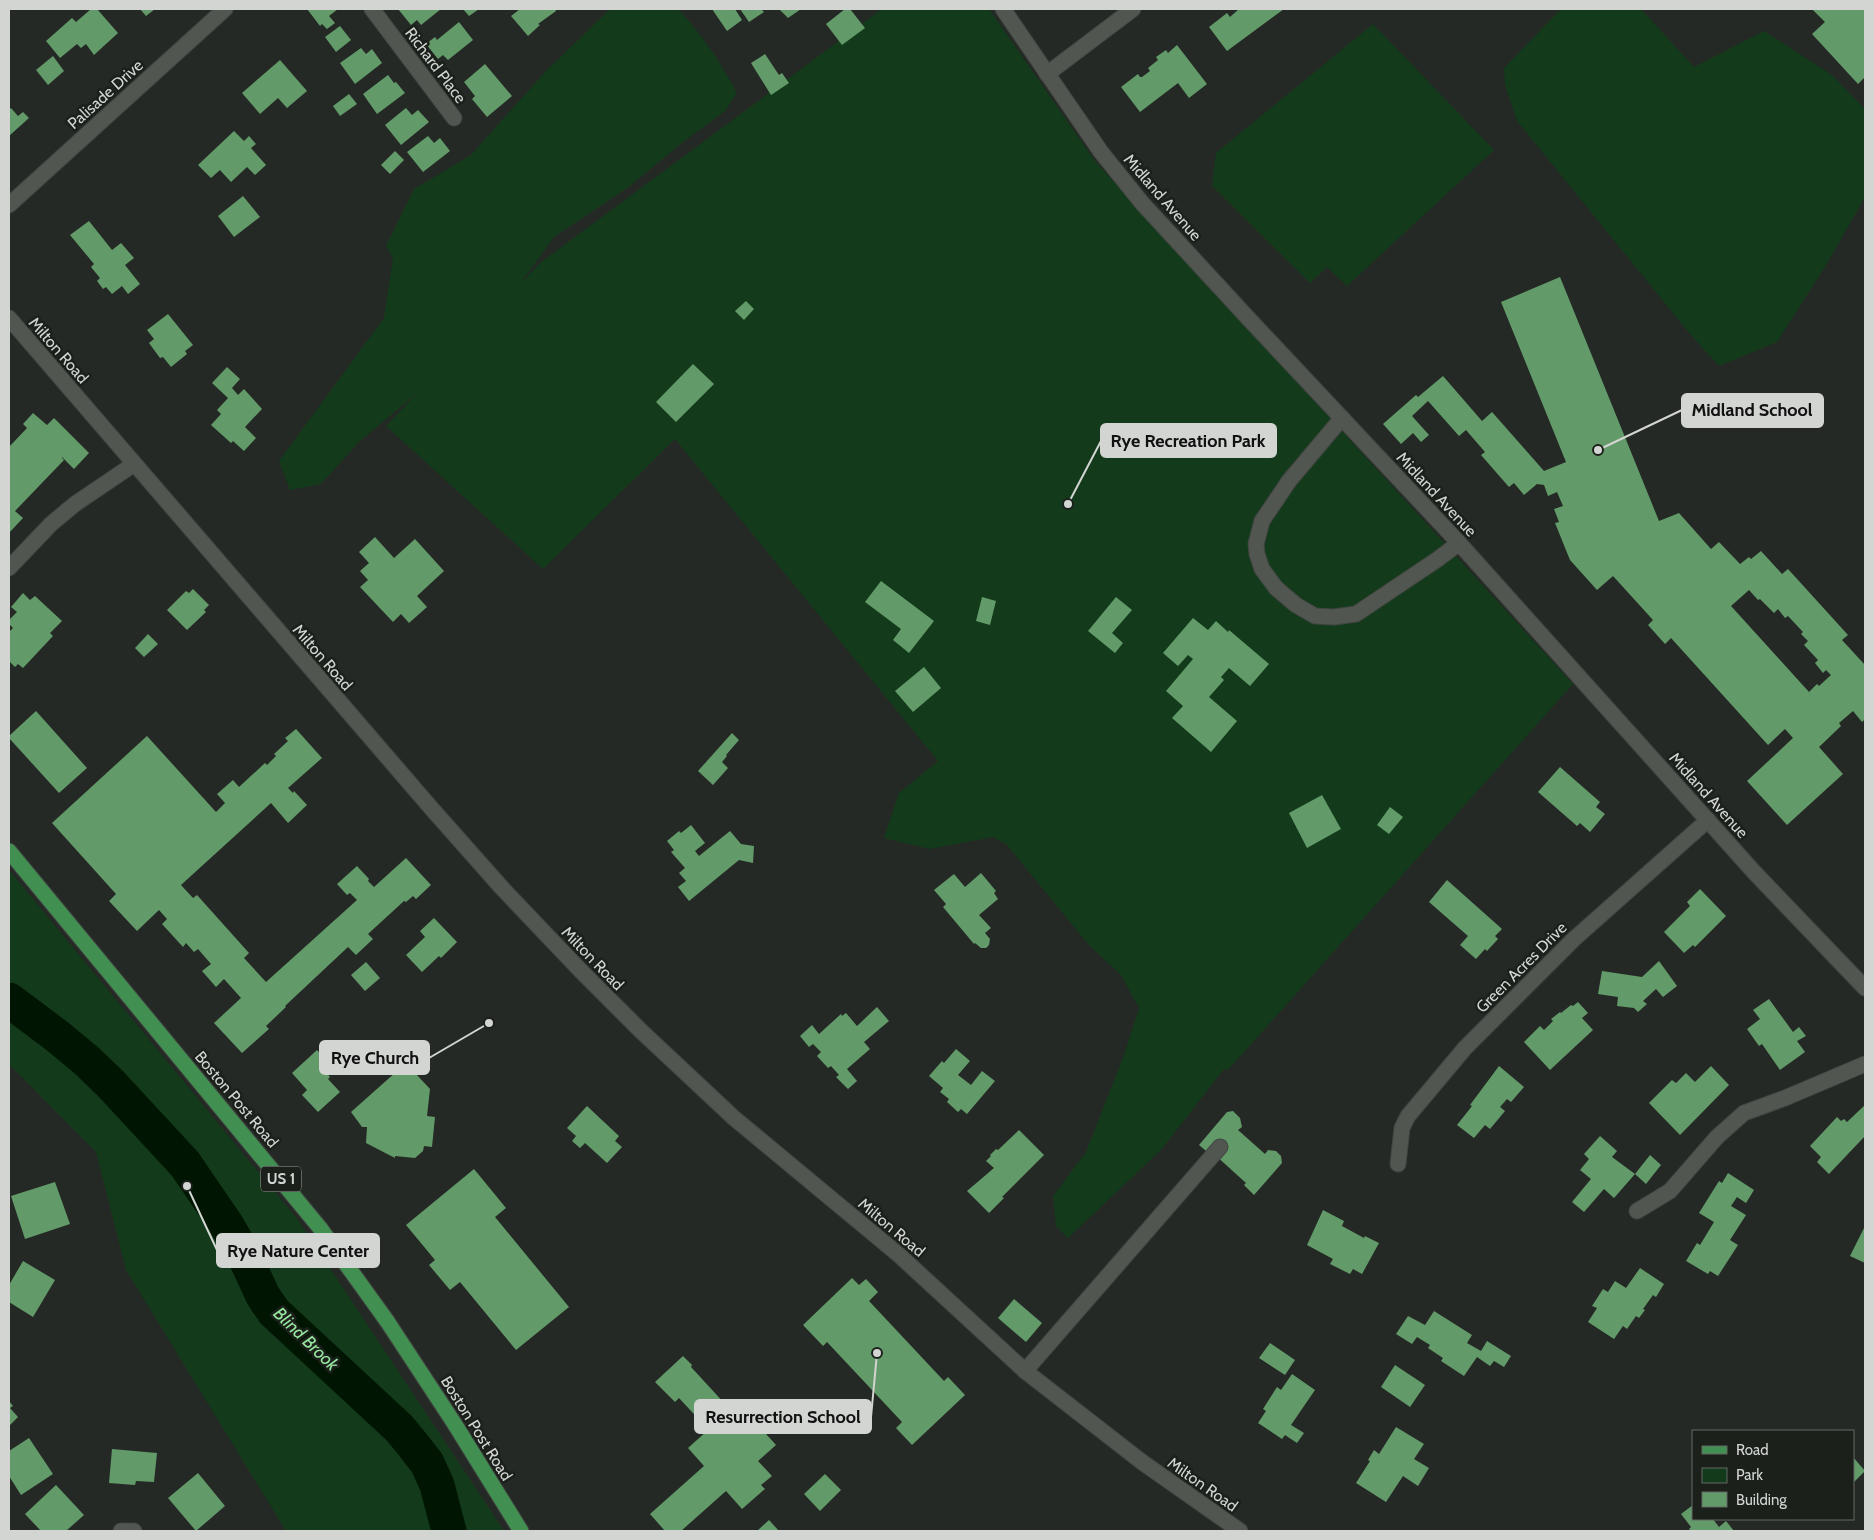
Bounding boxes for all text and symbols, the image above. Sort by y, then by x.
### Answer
street label: Richard Place [401,24,470,107]
street label: Palisade Drive [64,56,147,133]
street label: Midland Avenue [1120,150,1205,245]
street label: Milton Road [25,313,92,387]
callout: Midland School [1682,394,1823,427]
text: Midland School [1691,399,1813,421]
callout: Rye Recreation Park [1101,424,1276,457]
text: Rye Recreation Park [1110,430,1266,452]
street label: Midland Avenue [1393,448,1481,541]
street label: Milton Road [289,620,356,694]
street label: Midland Avenue [1665,749,1752,842]
street label: Green Acres Drive [1472,918,1571,1017]
street label: Milton Road [558,923,628,994]
callout: Rye Church [320,1041,429,1074]
street label: Boston Post Road [191,1047,282,1151]
text: Rye Church [331,1047,419,1069]
road number: US 1 [261,1166,301,1192]
street label: Milton Road [854,1194,929,1261]
callout: Rye Nature Center [217,1234,379,1267]
text: Rye Nature Center [227,1240,369,1262]
water label: Blind Brook [269,1303,344,1376]
street label: Boston Post Road [437,1372,516,1484]
callout: Resurrection School [695,1400,871,1433]
text: Resurrection School [705,1406,861,1428]
legend [1692,1430,1854,1520]
text: Road [1736,1441,1769,1459]
street label: Milton Road [1164,1453,1241,1516]
text: Park [1736,1466,1763,1484]
text: Building [1736,1491,1787,1509]

